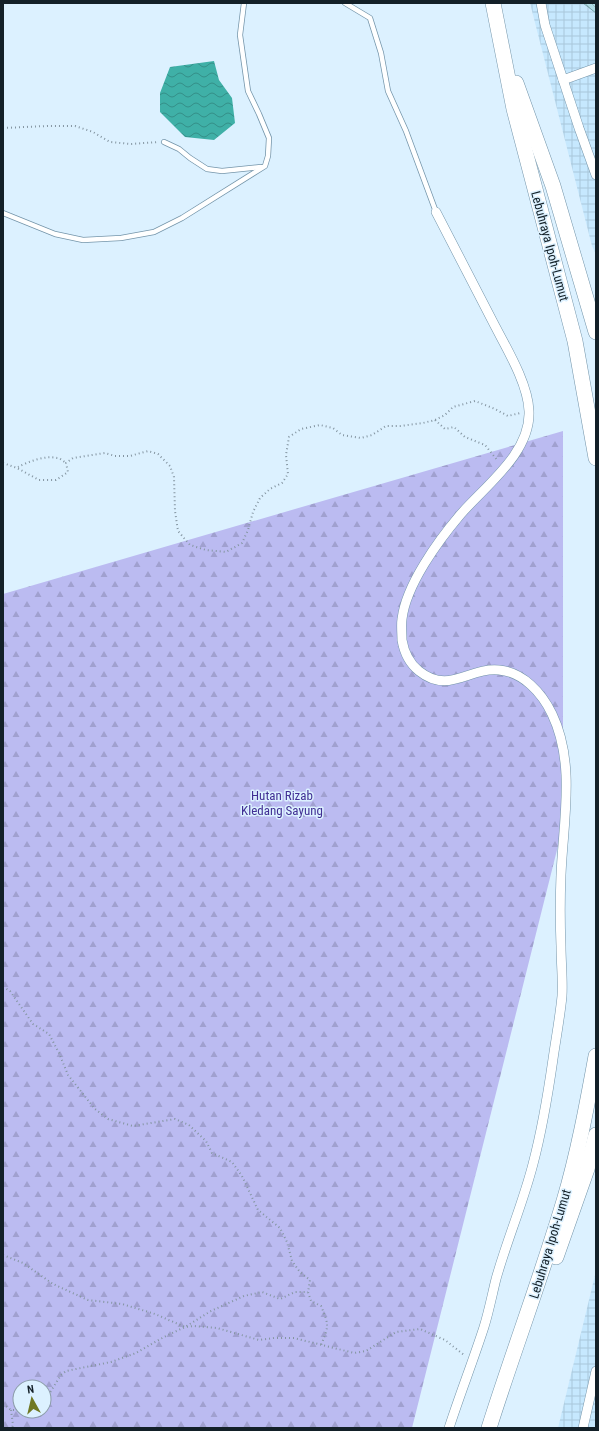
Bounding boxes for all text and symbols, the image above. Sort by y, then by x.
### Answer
street label: Lebuhraya Ipoh-Lumut [528,189,572,303]
park label: Hutan Rizab Kledang Sayung [241,788,323,818]
street label: Lebuhraya Ipoh-Lumut [526,1187,574,1300]
north arrow [12,1379,52,1419]
text: N [26,1383,35,1396]

